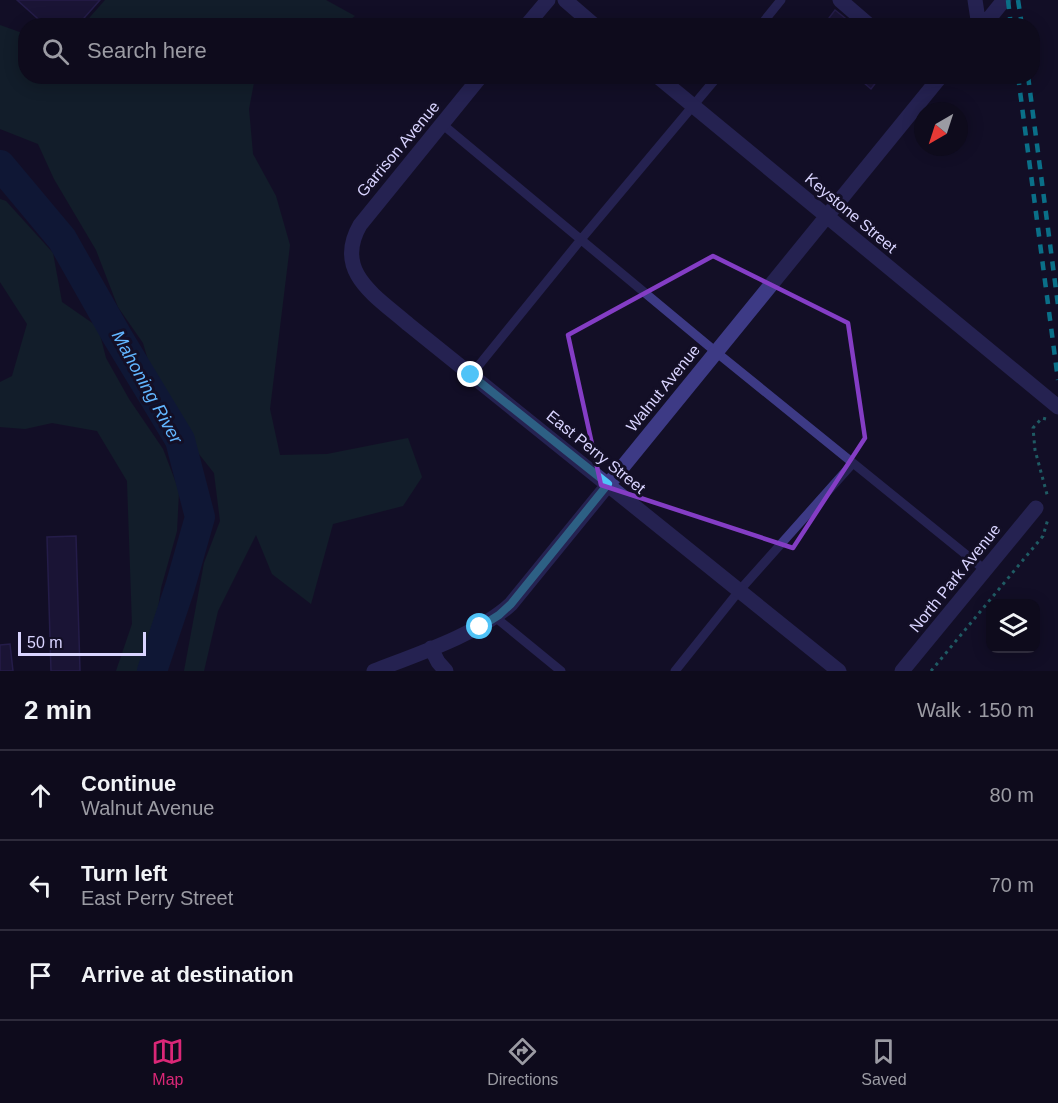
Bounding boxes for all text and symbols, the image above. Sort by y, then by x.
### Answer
search box [18,18,1040,84]
icon: search [39,35,72,68]
text: Search here [87,38,207,63]
street label: Garrison Avenue [353,98,443,200]
north arrow [914,102,968,156]
street label: Keystone Street [802,170,900,256]
water label: Mahoning River [108,327,187,448]
street label: Walnut Avenue [623,341,703,435]
route end [457,361,483,387]
street label: East Perry Street [543,407,649,497]
street label: North Park Avenue [906,521,1004,635]
map controls [986,599,1040,653]
button: layers [986,599,1040,653]
route start [466,613,492,639]
scale bar [18,629,146,656]
text: 50 m [27,634,63,651]
text: 2 min [24,695,92,725]
text: Walk · 150 m [917,699,1034,721]
text: Continue [81,771,176,796]
icon: ahead [24,779,57,812]
text: 80 m [990,784,1034,806]
text: Walnut Avenue [81,797,214,819]
text: Turn left [81,861,167,886]
icon: left [24,869,57,902]
text: 70 m [990,874,1034,896]
text: East Perry Street [81,887,233,909]
icon: arrive [24,959,57,992]
text: Arrive at destination [81,962,294,987]
tab: Map [151,1035,184,1089]
tab: Directions [487,1035,558,1089]
tab: Saved [861,1035,907,1089]

